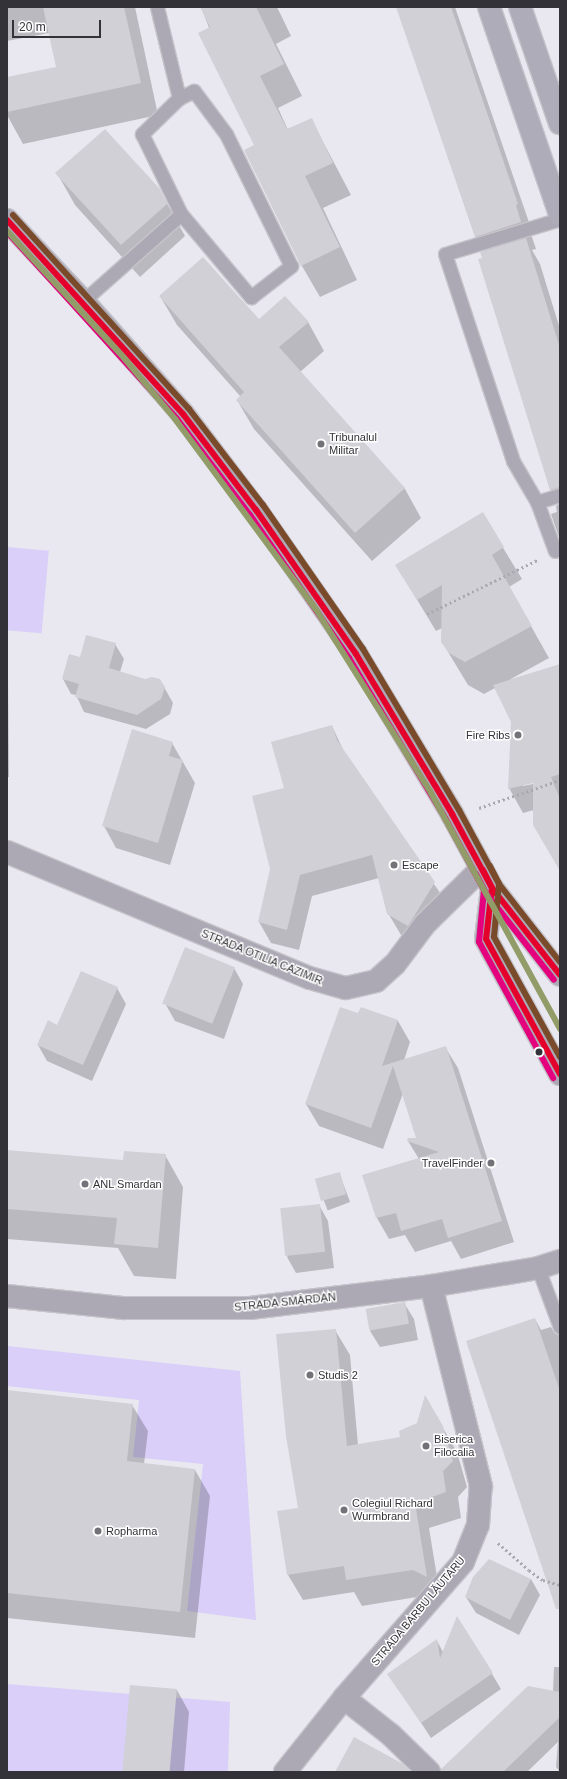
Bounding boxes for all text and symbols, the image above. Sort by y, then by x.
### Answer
scale bar [14,12,103,38]
text: 20 m [19,20,46,34]
place label: Tribunalul Militar [329,431,377,457]
marker: Tribunalul Militar [316,439,326,449]
place label: Fire Ribs [466,728,510,742]
marker: Fire Ribs [513,730,523,740]
place label: Escape [402,858,439,872]
marker: Escape [389,860,399,870]
street label: STRADA OTILIA CAZIMIR [199,926,325,988]
unlabelled marker [534,1047,544,1057]
place label: TravelFinder [422,1156,483,1170]
marker: TravelFinder [486,1158,496,1168]
place label: ANL Smardan [93,1177,162,1191]
marker: ANL Smardan [80,1179,90,1189]
street label: STRADA SMÂRDAN [233,1290,337,1314]
place label: Studis 2 [318,1368,358,1382]
marker: Studis 2 [305,1370,315,1380]
place label: Biserica Filocalia [434,1433,474,1459]
marker: Biserica Filocalia [421,1441,431,1451]
place label: Colegiul Richard Wurmbrand [352,1497,433,1523]
marker: Colegiul Richard Wurmbrand [339,1505,349,1515]
place label: Ropharma [106,1524,157,1538]
marker: Ropharma [93,1526,103,1536]
street label: STRADA BARBU LĂUTARU [368,1553,468,1669]

